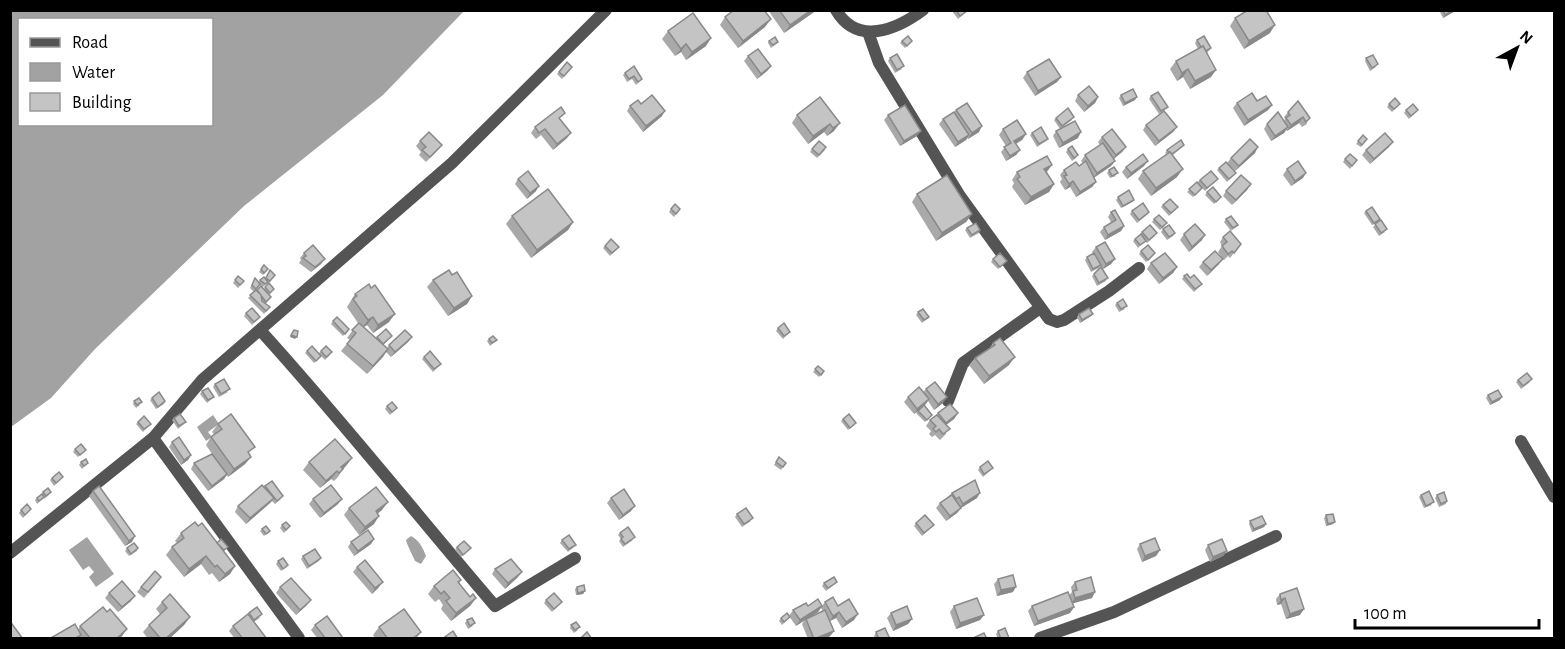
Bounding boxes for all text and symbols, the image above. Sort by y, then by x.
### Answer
legend [18,18,213,126]
north arrow [1487,18,1547,78]
text: N [1517,28,1536,47]
text: Road [72,34,108,52]
text: Water [72,64,115,82]
text: Building [72,94,132,112]
scale bar [1355,592,1540,630]
text: 100 m [1364,605,1407,623]

